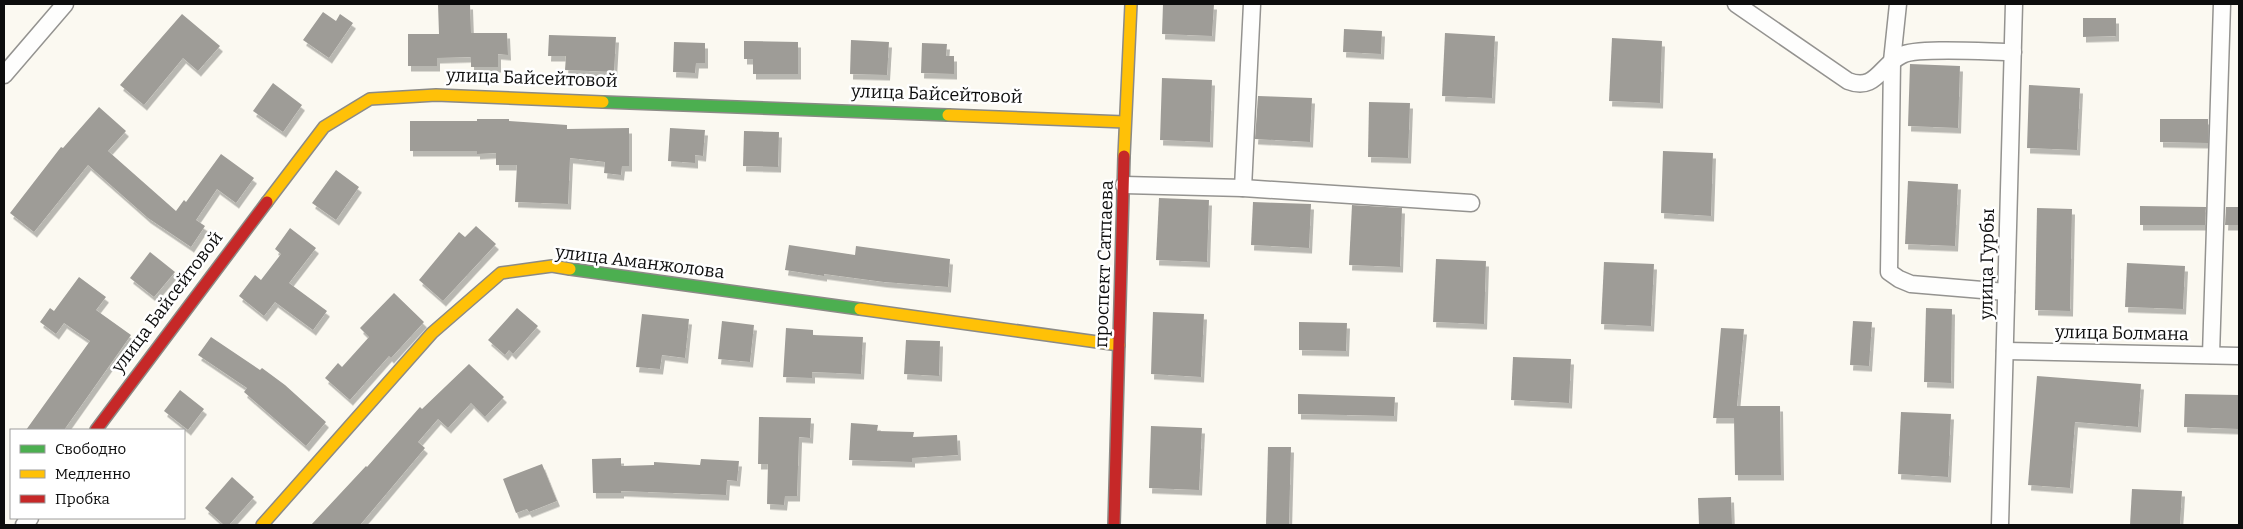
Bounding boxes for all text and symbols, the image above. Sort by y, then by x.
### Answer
street label: улица Байсейтовой [445,64,618,92]
street label: улица Байсейтовой [850,80,1023,108]
street label: проспект Сатпаева [1090,180,1118,348]
street label: улица Гурбы [1975,208,1999,321]
street label: улица Байсейтовой [106,227,227,378]
street label: улица Аманжолова [553,241,726,283]
street label: улица Болмана [2054,321,2189,345]
legend [10,429,185,519]
text: Свободно [55,440,126,458]
text: Медленно [55,465,131,483]
text: Пробка [55,490,110,508]

